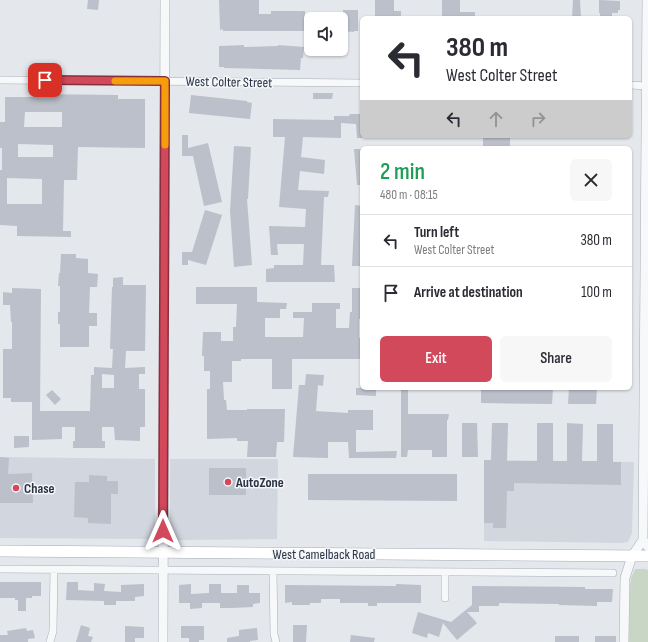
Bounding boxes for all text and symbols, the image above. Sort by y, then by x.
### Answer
map controls [304,12,348,56]
button: sound [304,12,348,56]
text: 380 m [446,31,508,64]
icon: left [380,32,432,84]
pin [28,63,62,97]
text: West Colter Street [446,65,557,86]
icon: arrive [34,69,56,91]
street label: West Colter Street [186,73,272,91]
icon: left [443,108,465,130]
icon: ahead [485,108,507,130]
icon: right [527,108,549,130]
text: 2 min [380,157,425,186]
button: close [570,159,612,201]
text: 480 m · 08:15 [380,187,438,203]
text: Turn left [414,223,459,242]
icon: left [380,230,402,252]
text: 380 m [580,231,612,250]
text: West Colter Street [414,242,494,258]
icon: arrive [380,282,402,304]
text: Arrive at destination [414,283,523,302]
text: 100 m [581,283,612,302]
button: Exit [380,336,492,382]
button: Share [500,336,612,382]
place label: AutoZone [235,474,284,491]
marker: AutoZone [223,477,233,487]
place label: Chase [24,480,55,497]
marker: Chase [11,483,21,493]
position arrow [142,510,184,552]
street label: West Camelback Road [273,546,376,563]

